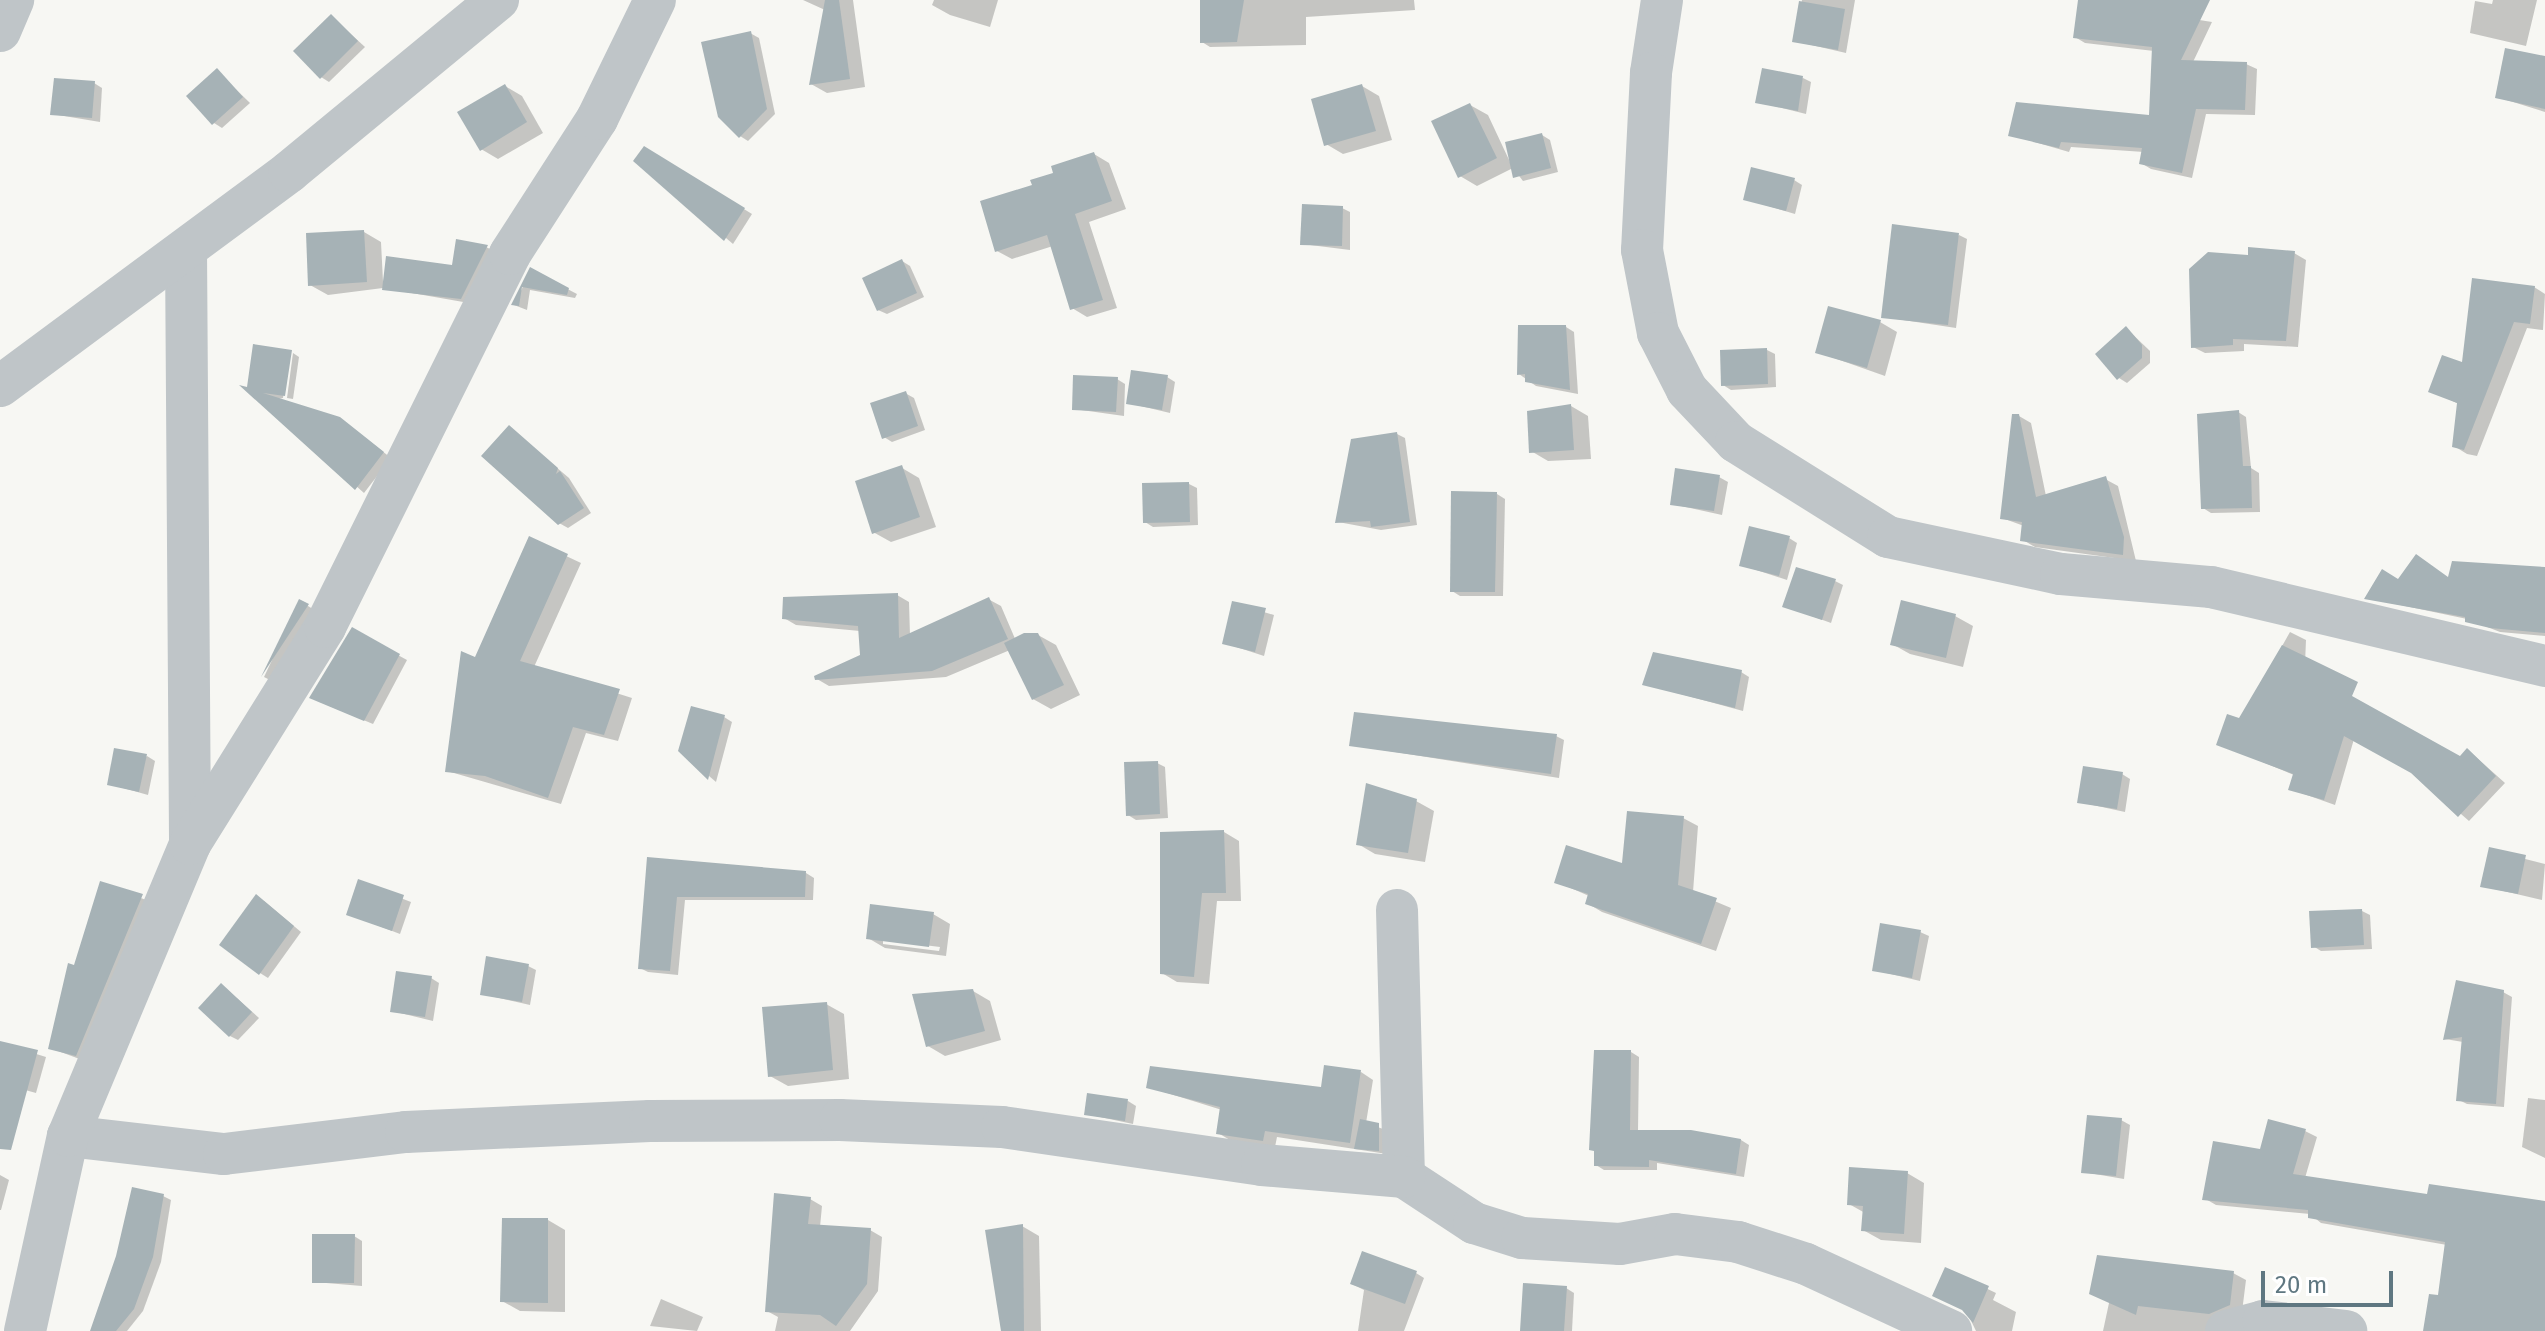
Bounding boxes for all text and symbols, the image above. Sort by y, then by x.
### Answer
scale bar [2265,1255,2397,1305]
text: 20 m [2275,1271,2327,1299]

